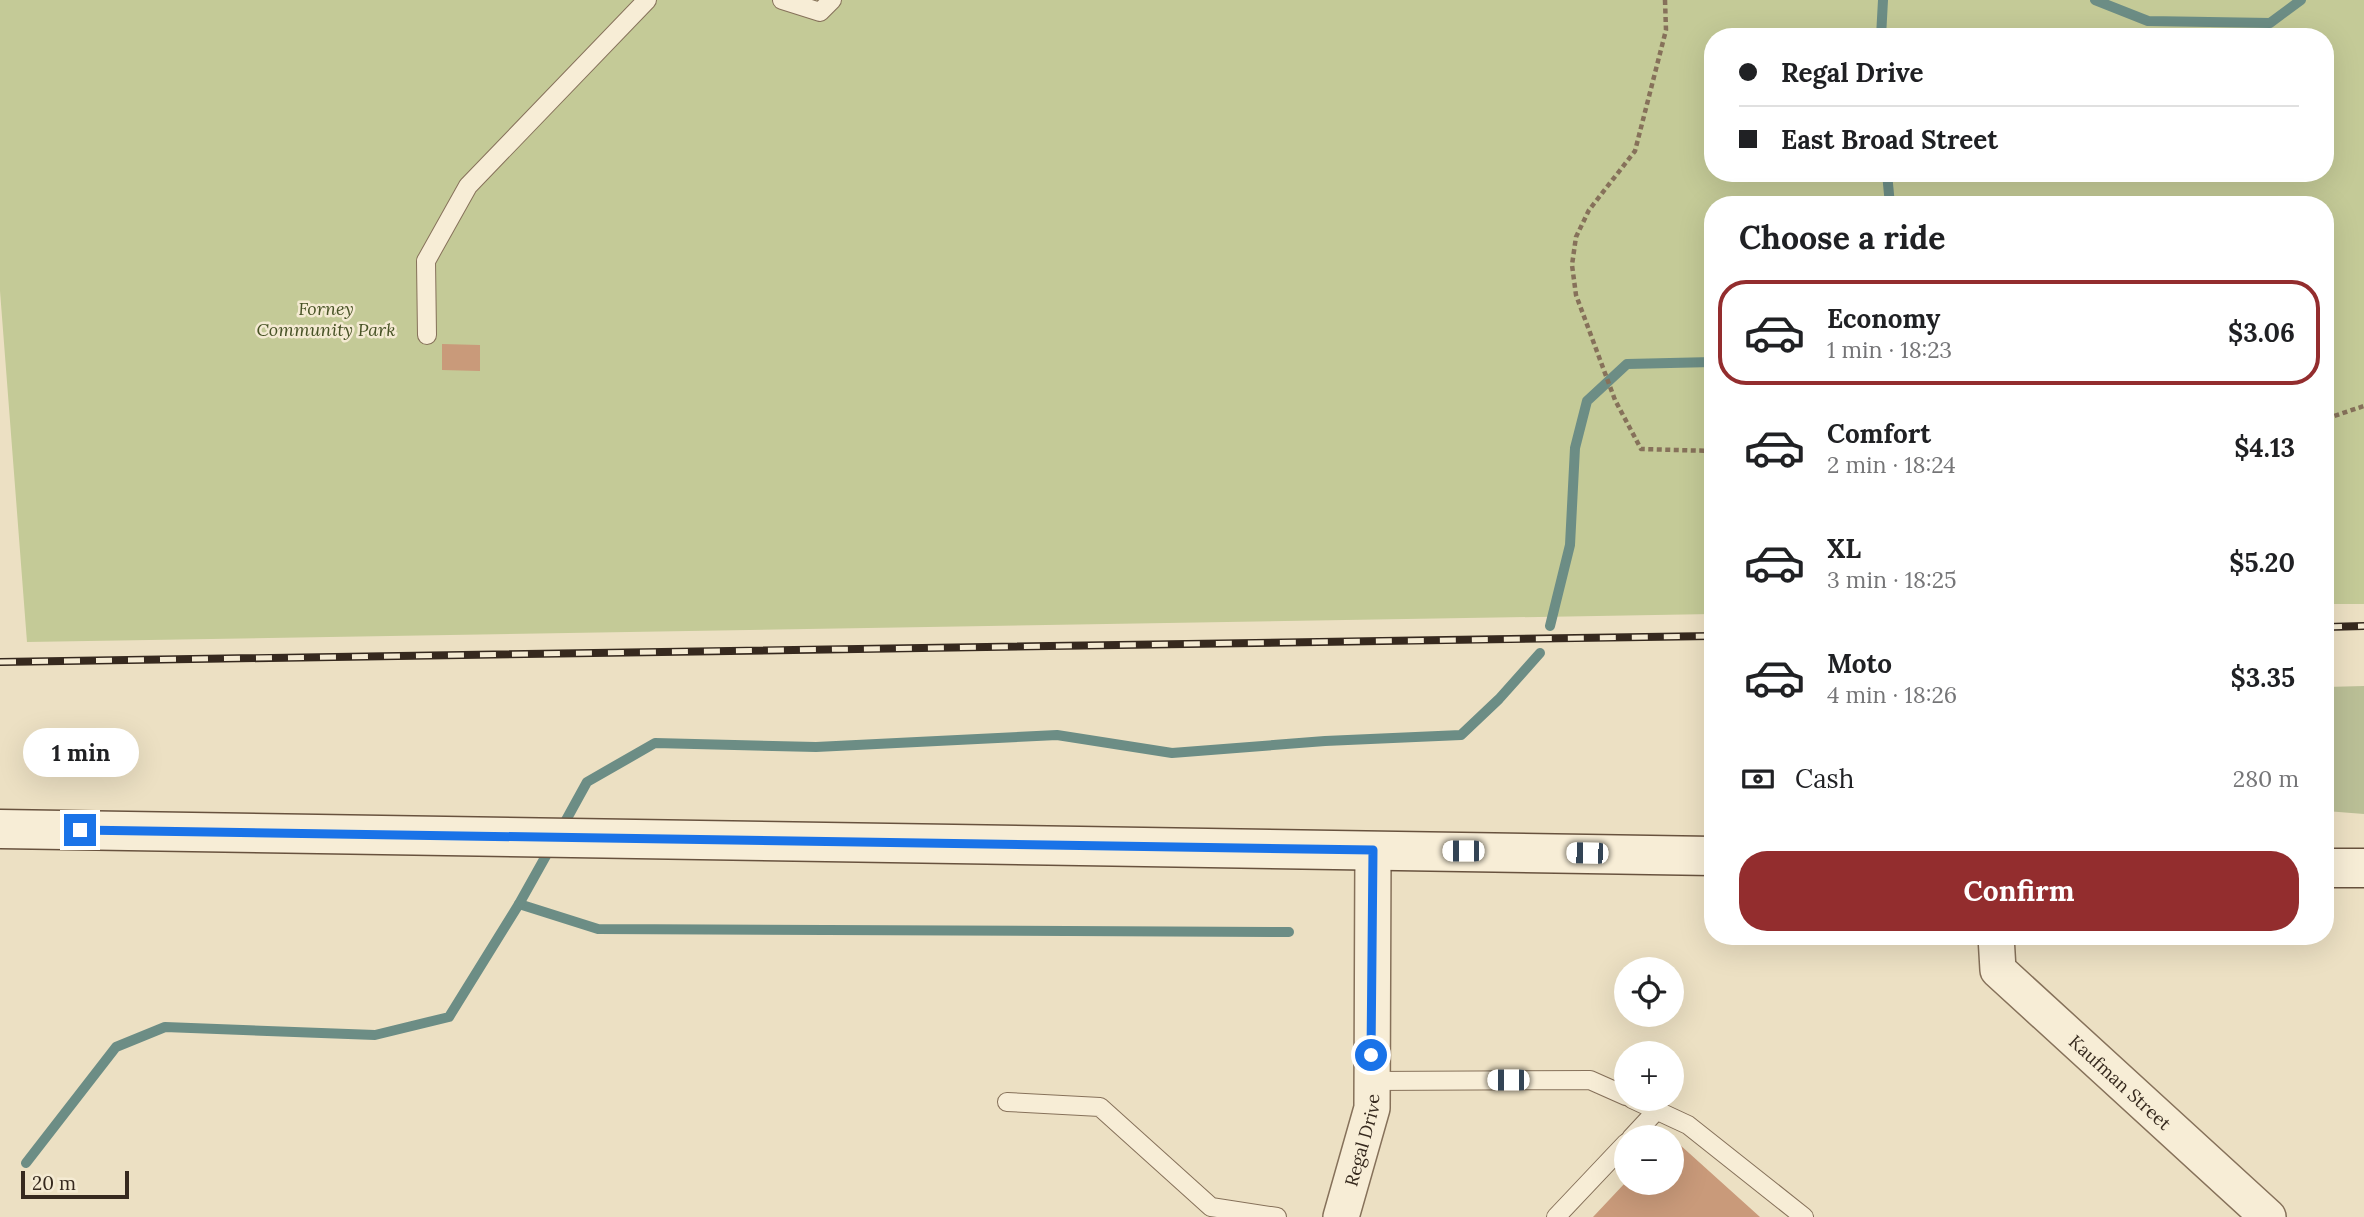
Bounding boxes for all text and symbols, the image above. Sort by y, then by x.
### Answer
text: Regal Drive [1781,56,1923,89]
text: East Broad Street [1781,123,1998,156]
text: Choose a ride [1739,217,1946,258]
park label: Forney Community Park [256,297,396,341]
icon: car [1743,301,1806,364]
text: Economy [1827,302,1940,335]
text: $3.06 [2228,316,2295,349]
text: 1 min · 18:23 [1827,335,1952,364]
icon: car [1743,416,1806,479]
text: Comfort [1827,417,1931,450]
text: $4.13 [2234,431,2295,464]
text: 2 min · 18:24 [1827,450,1956,479]
icon: car [1743,531,1806,594]
text: XL [1827,532,1861,565]
text: $5.20 [2229,546,2295,579]
text: 3 min · 18:25 [1827,565,1957,594]
icon: car [1743,646,1806,709]
text: Moto [1827,647,1892,680]
text: $3.35 [2230,661,2295,694]
text: 4 min · 18:26 [1827,680,1957,709]
callout: 1 min [22,728,138,778]
text: 1 min [52,738,110,767]
icon: cash [1739,760,1777,798]
text: Cash [1795,762,1854,795]
text: 280 m [2233,764,2299,793]
route end [64,814,96,846]
car [1443,841,1485,862]
car [1566,842,1609,864]
button: Confirm [1739,851,2299,931]
map controls [1614,957,1684,1195]
button: locate [1614,957,1684,1027]
street label: Kaufman Street [2065,1029,2176,1135]
route start [1355,1039,1387,1071]
button: + [1614,1041,1684,1111]
car [1488,1070,1530,1091]
street label: Regal Drive [1339,1094,1385,1189]
button: − [1614,1125,1684,1195]
scale bar [21,1168,130,1200]
text: 20 m [32,1171,76,1195]

